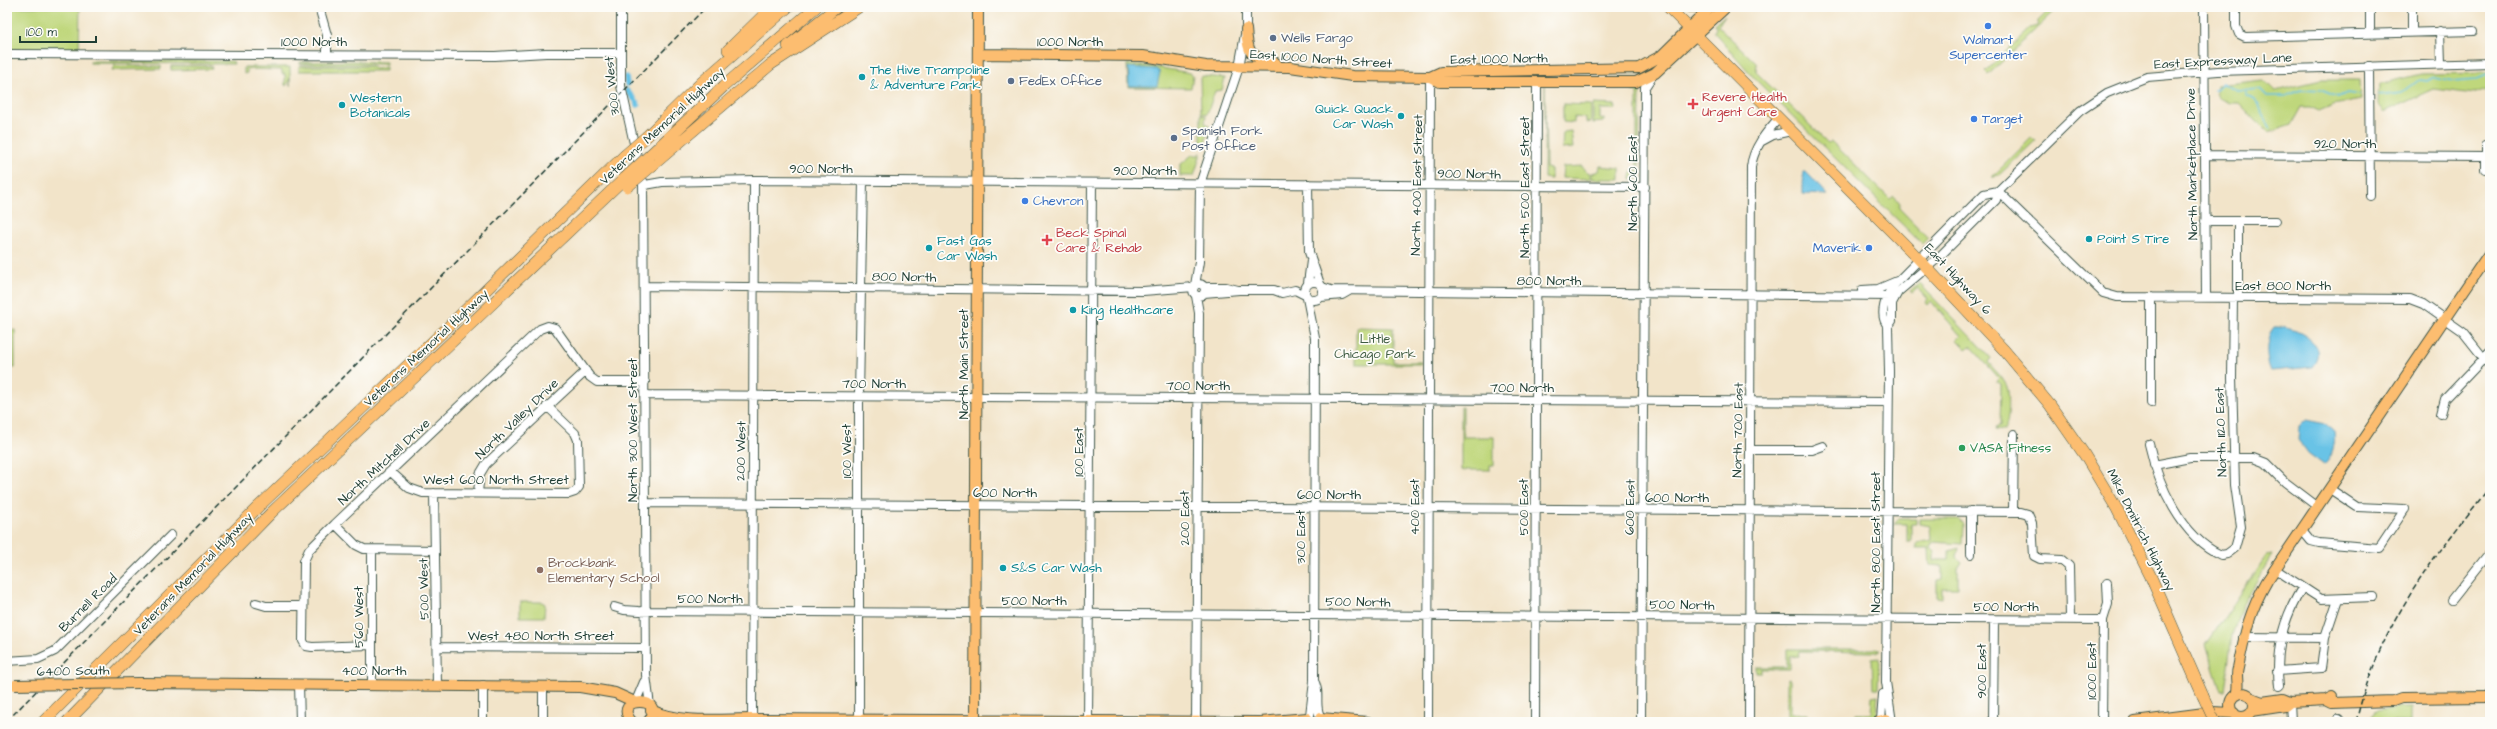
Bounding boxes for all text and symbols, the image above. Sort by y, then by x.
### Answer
scale bar [20,18,96,44]
marker: Walmart Supercenter [1983,21,1993,31]
text: 100 m [26,24,57,41]
place label: Wells Fargo [1281,29,1354,48]
place label: Walmart Supercenter [1949,31,2027,64]
street label: 1000 North [281,33,347,51]
street label: 1000 North [1037,33,1103,51]
marker: Wells Fargo [1268,33,1278,43]
street label: East 1000 North Street [1249,45,1393,73]
street label: East Expressway Lane [2154,48,2293,75]
street label: East 1000 North [1450,49,1548,69]
street label: 300 West [600,55,624,116]
place label: The Hive Trampoline & Adventure Park [870,61,990,94]
street label: Veterans Memorial Highway [596,63,729,190]
marker: The Hive Trampoline & Adventure Park [857,72,867,82]
place label: FedEx Office [1019,72,1102,90]
marker: FedEx Office [1006,76,1016,86]
place label: Revere Health Urgent Care [1702,88,1787,122]
street label: North Marketplace Drive [2182,88,2202,240]
place label: Western Botanicals [350,89,411,122]
marker: Revere Health Urgent Care [1687,98,1699,110]
marker: Western Botanicals [337,100,347,110]
place label: Quick Quack Car Wash [1315,100,1394,133]
place label: Target [1982,110,2024,129]
marker: Quick Quack Car Wash [1396,111,1406,121]
street label: North 400 East Street [1407,113,1427,256]
marker: Target [1969,114,1979,124]
street label: North 500 East Street [1516,115,1534,258]
place label: Spanish Fork Post Office [1182,122,1262,155]
marker: Spanish Fork Post Office [1169,133,1179,143]
street label: North 600 East [1624,135,1642,231]
street label: 920 North [2314,135,2377,153]
street label: 900 North [789,160,853,178]
street label: 900 North [1113,162,1177,180]
street label: 900 North [1437,164,1501,184]
place label: Chevron [1033,192,1084,210]
marker: Chevron [1020,196,1030,206]
place label: Beck Spinal Care & Rehab [1056,224,1142,257]
place label: Point S Tire [2097,230,2169,248]
place label: Fast Gas Car Wash [937,232,998,265]
marker: Beck Spinal Care & Rehab [1041,234,1053,246]
marker: Point S Tire [2084,234,2094,244]
place label: Maverik [1813,239,1861,257]
street label: East Highway 6 [1919,239,1996,319]
marker: Fast Gas Car Wash [924,243,934,253]
marker: Maverik [1864,243,1874,253]
street label: 800 North [872,267,937,287]
street label: 800 North [1517,272,1582,290]
street label: East 800 North [2235,277,2331,295]
street label: Veterans Memorial Highway [360,285,493,412]
place label: King Healthcare [1081,301,1174,320]
marker: King Healthcare [1068,305,1078,315]
street label: North Main Street [955,308,973,419]
park label: Little Chicago Park [1334,330,1416,364]
street label: North 300 West Street [624,357,642,502]
street label: North Valley Drive [472,375,563,464]
street label: 700 North [842,375,907,393]
street label: 700 North [1166,377,1231,395]
street label: 700 North [1490,379,1555,397]
street label: North 700 East [1728,381,1748,478]
street label: North 1120 East [2210,386,2232,477]
street label: North Mitchell Drive [334,415,434,509]
street label: 200 West [731,420,751,481]
street label: 100 West [838,423,856,478]
street label: 100 East [1070,427,1088,477]
place label: VASA Fitness [1970,439,2052,457]
marker: VASA Fitness [1957,443,1967,453]
street label: Mike Dmitrich Highway [2101,466,2180,595]
street label: West 600 North Street [423,471,570,489]
street label: North 800 East Street [1867,471,1885,612]
street label: 400 East [1406,478,1424,535]
street label: 500 East [1515,478,1533,535]
street label: 600 East [1621,478,1639,535]
street label: 600 North [973,484,1038,502]
street label: 600 North [1297,486,1362,504]
street label: 600 North [1645,489,1710,507]
street label: 200 East [1176,490,1194,546]
street label: Veterans Memorial Highway [129,508,257,640]
street label: 300 East [1292,509,1310,564]
place label: Brockbank Elementary School [548,554,660,588]
street label: 500 West [414,557,434,620]
place label: S&S Car Wash [1011,559,1102,577]
marker: S&S Car Wash [998,563,1008,573]
marker: Brockbank Elementary School [535,565,545,575]
street label: Burnell Road [55,570,121,636]
street label: 560 West [350,585,368,648]
street label: 500 North [677,590,743,608]
street label: 500 North [1001,592,1067,610]
street label: 500 North [1325,592,1391,612]
street label: 500 North [1649,595,1715,615]
street label: 500 North [1973,598,2039,616]
street label: West 480 North Street [468,627,615,645]
street label: 1000 East [2083,641,2101,700]
street label: 900 East [1973,643,1991,699]
street label: 6400 South [37,661,110,681]
street label: 400 North [342,662,407,680]

